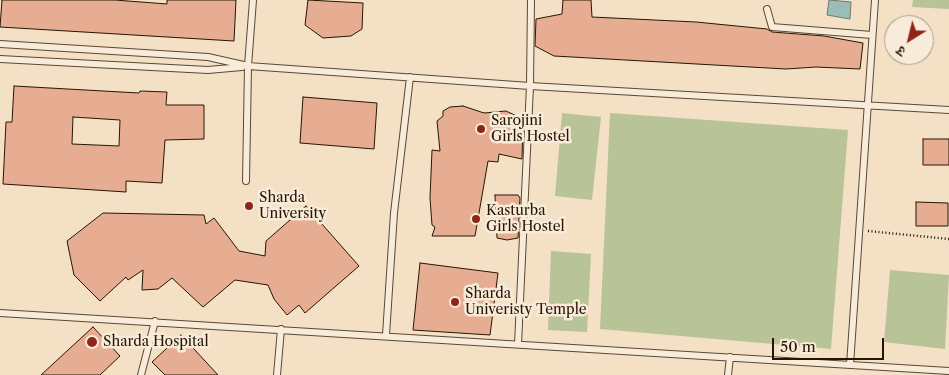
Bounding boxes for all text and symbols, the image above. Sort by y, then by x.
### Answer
north arrow [884,15,934,65]
text: उ [893,42,909,61]
place label: Sarojini Girls Hostel [491,113,570,146]
marker: Sarojini Girls Hostel [475,123,487,135]
place label: Sharda University [259,190,326,222]
marker: Sharda University [243,200,255,212]
place label: Kasturba Girls Hostel [486,203,565,236]
marker: Kasturba Girls Hostel [470,213,482,225]
place label: Sharda Univeristy Temple [465,286,587,318]
marker: Sharda Univeristy Temple [449,296,461,308]
scale bar [774,328,886,360]
place label: Sharda Hospital [103,334,209,350]
marker: Sharda Hospital [85,335,99,349]
text: 50 m [780,337,816,356]

